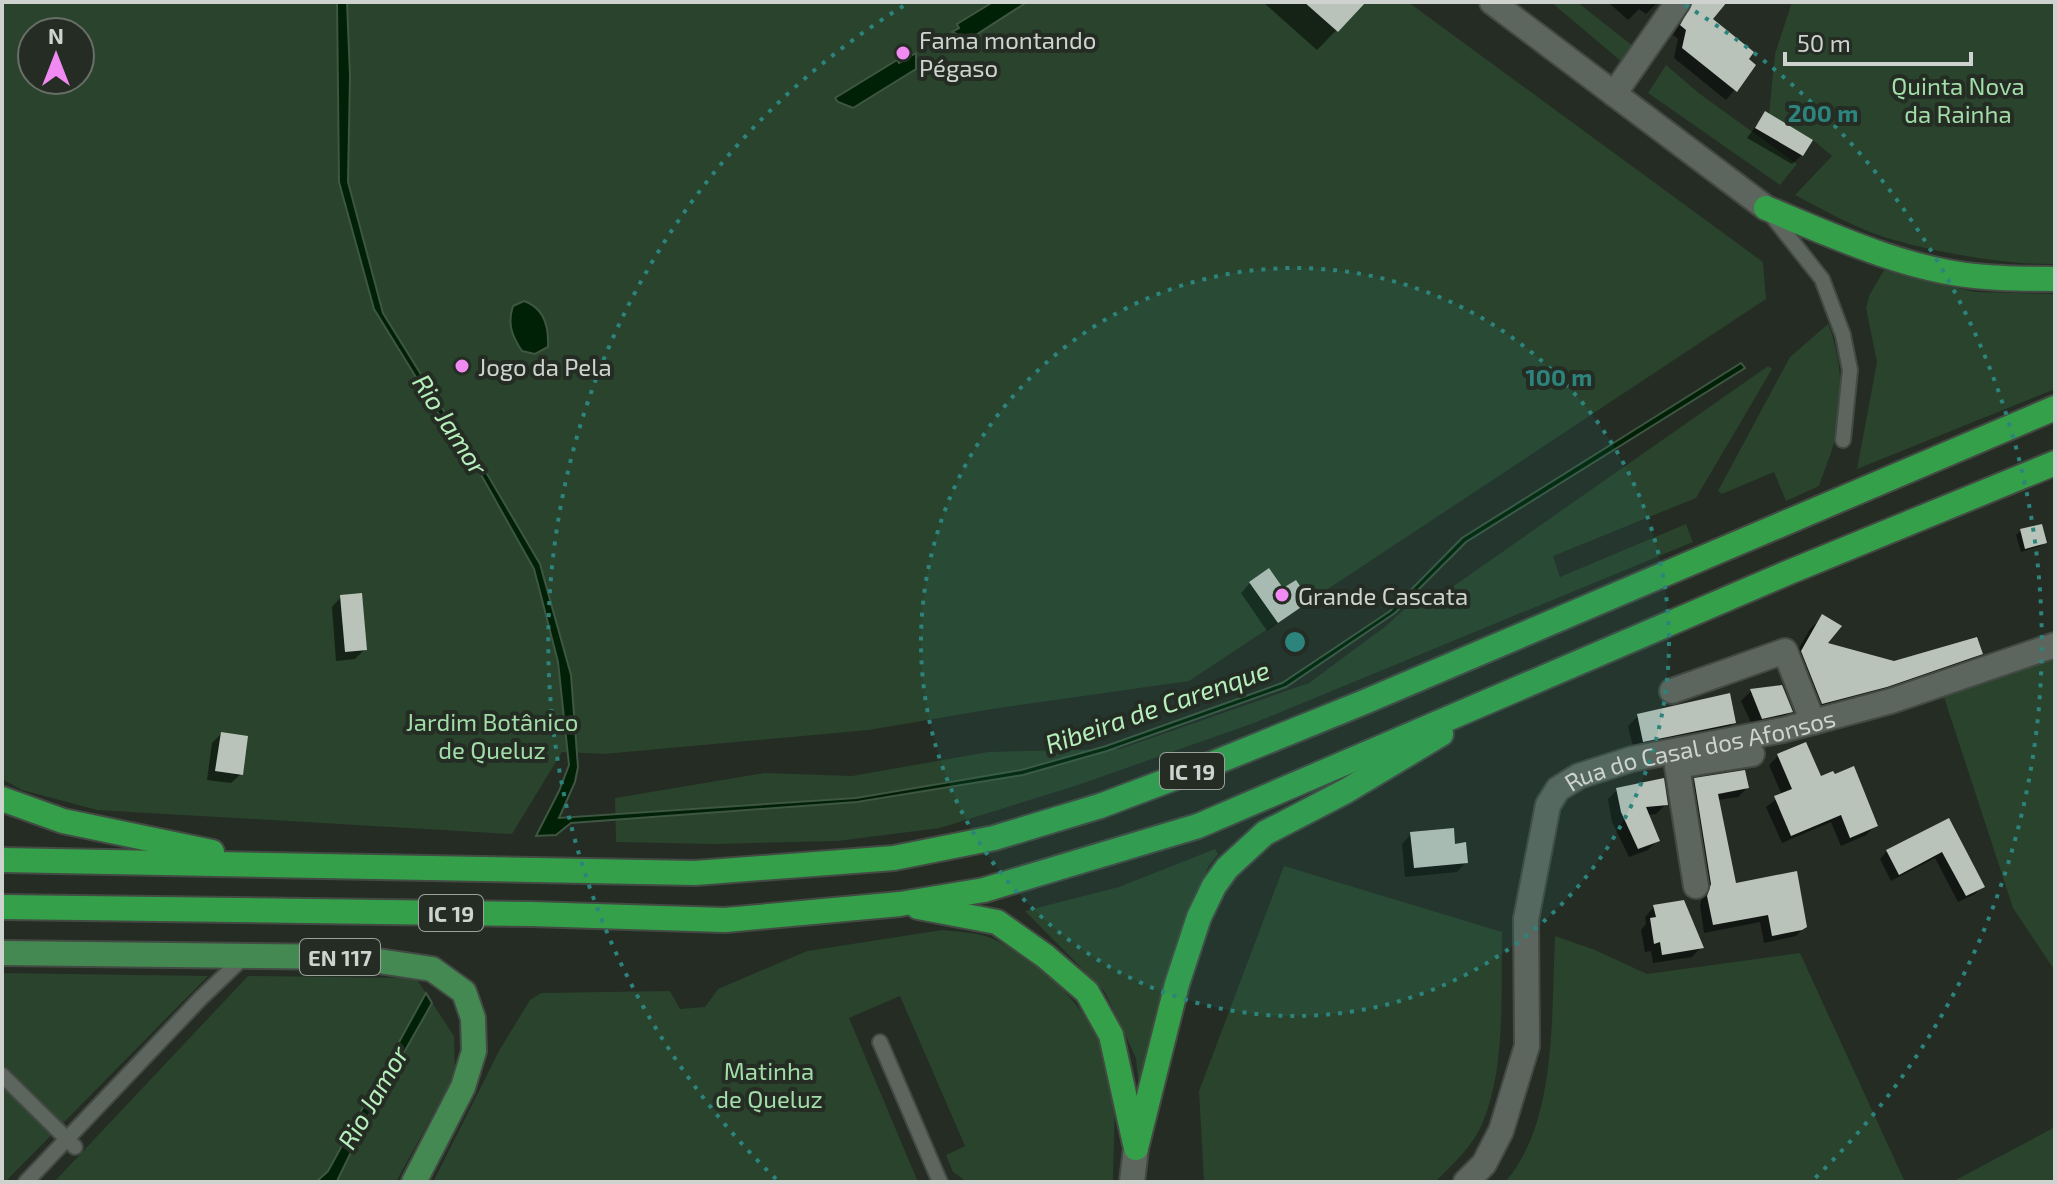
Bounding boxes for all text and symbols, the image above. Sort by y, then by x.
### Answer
north arrow [16,16,96,96]
scale bar [1785,16,1971,66]
text: N [48,22,64,48]
place label: Fama montando Pégaso [919,25,1096,82]
text: 50 m [1797,28,1851,57]
marker: Fama montando Pégaso [894,44,912,62]
park label: Quinta Nova da Rainha [1891,71,2025,128]
text: 200 m [1788,98,1858,127]
place label: Jogo da Pela [478,352,612,381]
marker: Jogo da Pela [453,357,471,375]
text: 100 m [1526,362,1592,391]
water label: Rio Jamor [407,368,495,481]
place label: Grande Cascata [1298,581,1468,610]
marker: Grande Cascata [1273,586,1291,604]
centre of rings [1281,628,1309,656]
water label: Ribeira de Carenque [1041,653,1273,759]
street label: Rua do Casal dos Afonsos [1559,702,1838,796]
park label: Jardim Botânico de Queluz [406,707,578,764]
road number: IC 19 [1160,753,1224,789]
road number: IC 19 [419,895,483,931]
road number: EN 117 [300,939,380,975]
water label: Rio Jamor [330,1039,414,1154]
park label: Matinha de Queluz [715,1056,823,1113]

